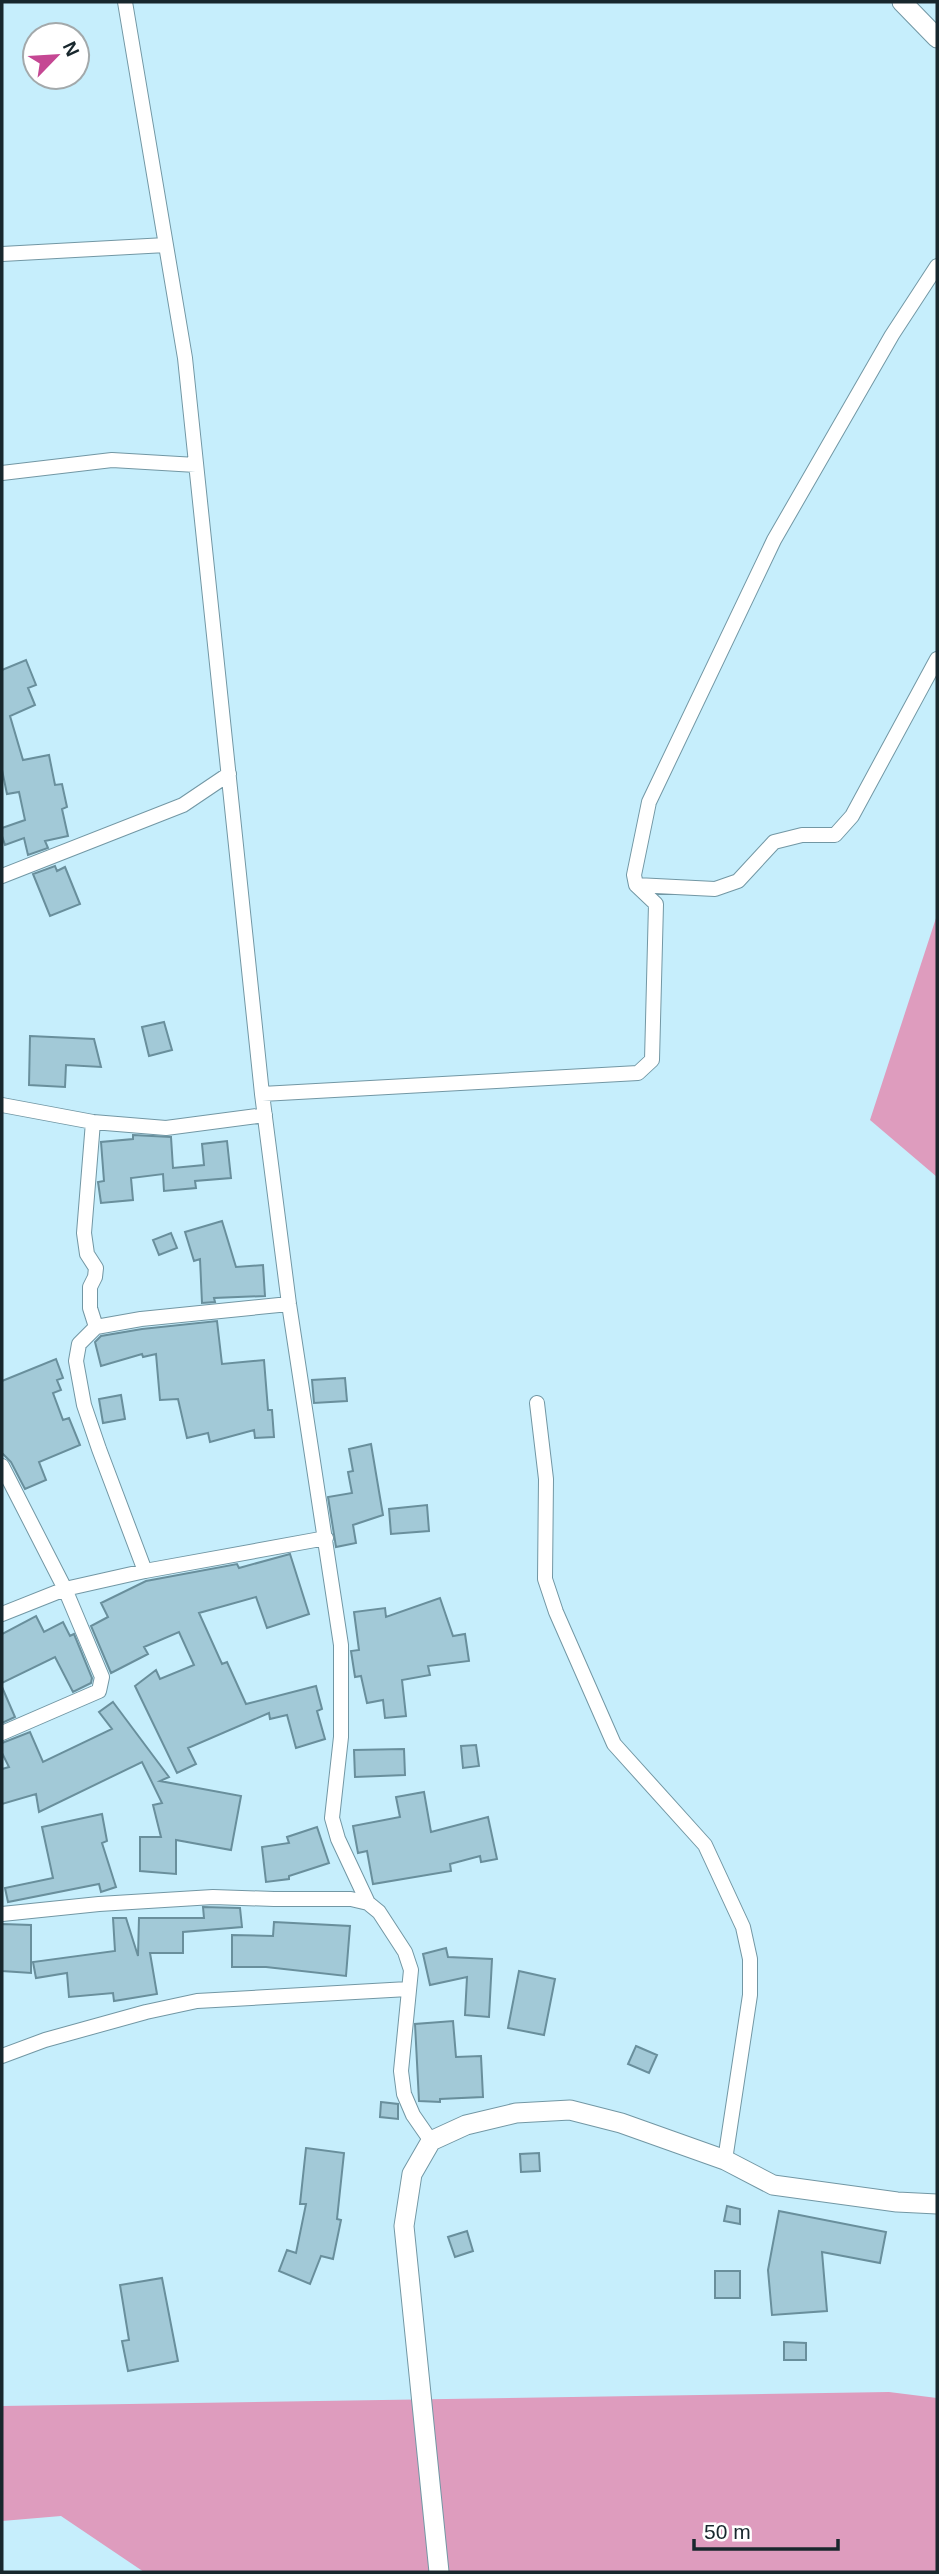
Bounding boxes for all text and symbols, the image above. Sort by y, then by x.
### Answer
north arrow [21,21,91,91]
text: N [59,38,83,60]
scale bar [694,2508,838,2552]
text: 50 m [704,2520,751,2543]

